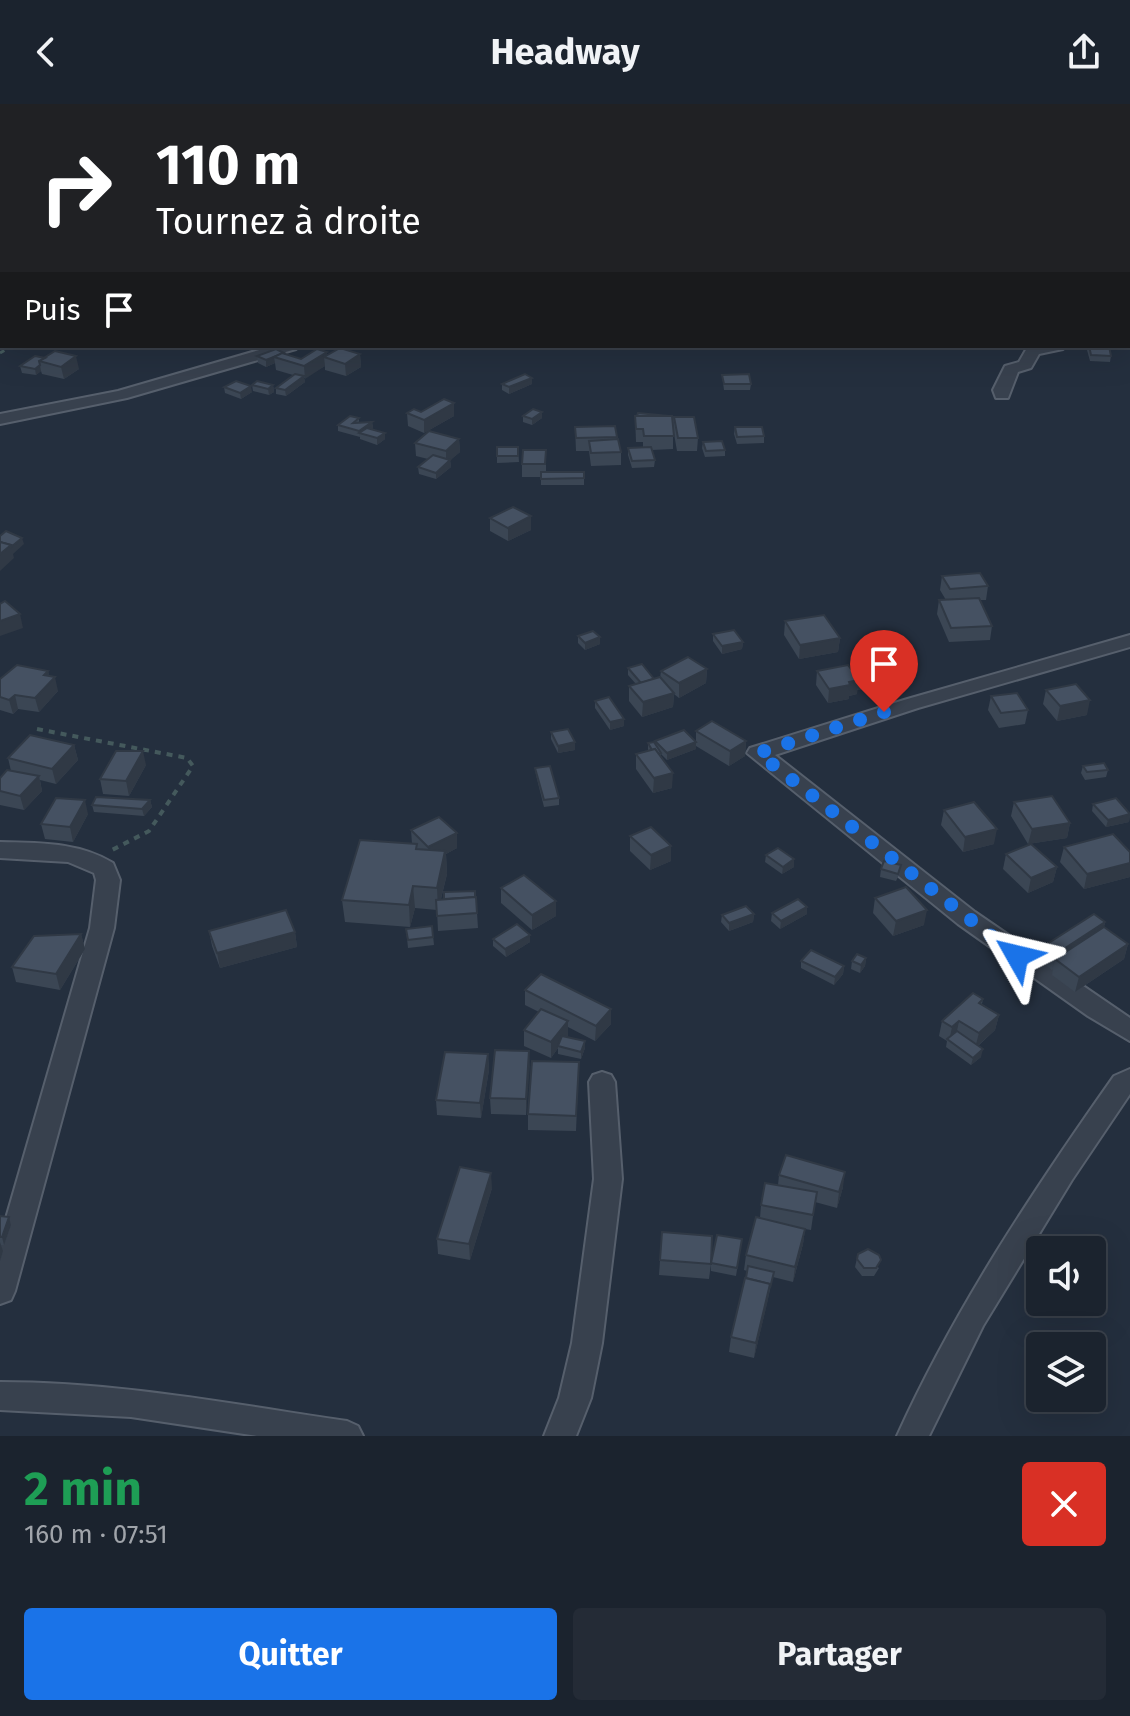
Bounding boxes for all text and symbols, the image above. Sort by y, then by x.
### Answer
icon: back [24,30,68,74]
text: Headway [490,30,640,74]
icon: share [1062,30,1106,74]
text: 110 m [156,132,300,199]
icon: right [24,136,128,240]
text: Tournez à droite [156,200,421,244]
icon: arrive [97,288,141,332]
text: Puis [24,292,81,328]
pin [850,630,918,712]
icon: arrive [862,642,906,686]
position arrow [975,914,1059,998]
map controls [1026,1236,1106,1412]
button: sound [1026,1236,1106,1316]
button: layers [1026,1332,1106,1412]
text: 2 min [24,1460,142,1518]
button: close [1022,1462,1106,1546]
text: 160 m · 07:51 [24,1519,168,1550]
button: Quitter [24,1608,557,1700]
button: Partager [573,1608,1106,1700]

